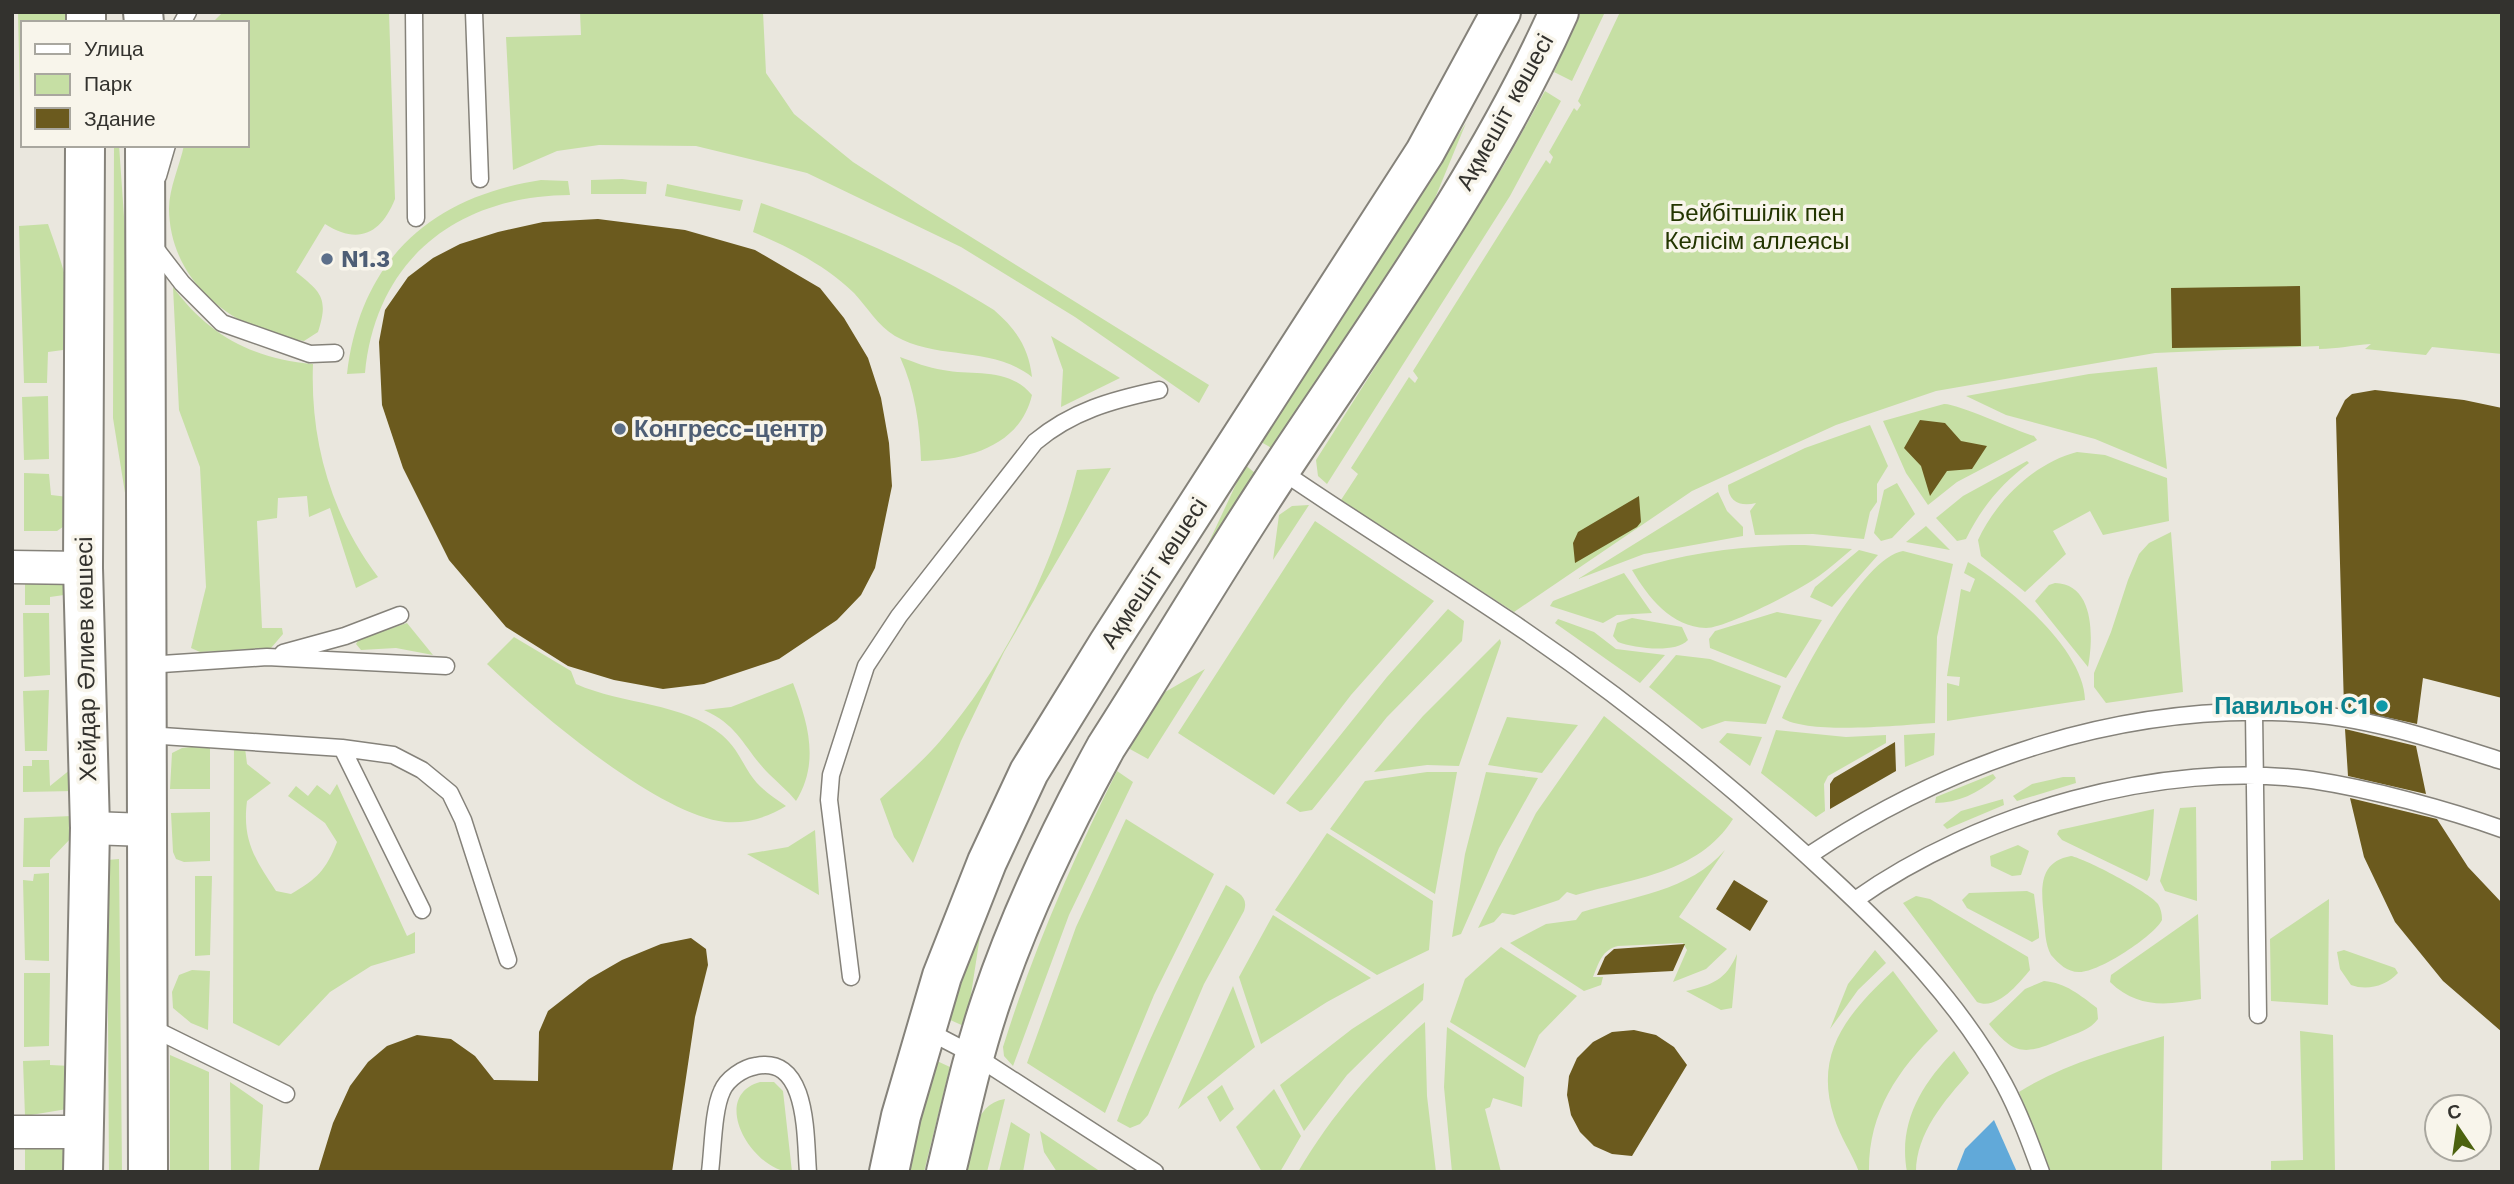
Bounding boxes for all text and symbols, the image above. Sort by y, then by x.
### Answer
legend [21,21,248,147]
street label: Ақмешіт көшесі [1451,29,1559,195]
text: Улица [84,36,144,61]
text: Парк [84,71,132,96]
text: Здание [84,106,156,131]
park label: Бейбітшілік пен Келісім аллеясы [1665,199,1849,255]
place label: N1.3 [341,245,390,273]
marker: N1.3 [319,251,335,267]
place label: Конгресс-центр [634,415,824,443]
marker: Конгресс-центр [612,421,628,437]
street label: Ақмешіт көшесі [1095,492,1213,654]
street label: Хейдар Әлиев көшесі [70,536,102,782]
place label: Павильон С1 [2214,692,2368,720]
marker: Павильон С1 [2374,698,2390,714]
north arrow [2423,1093,2493,1163]
text: С [2445,1099,2464,1125]

